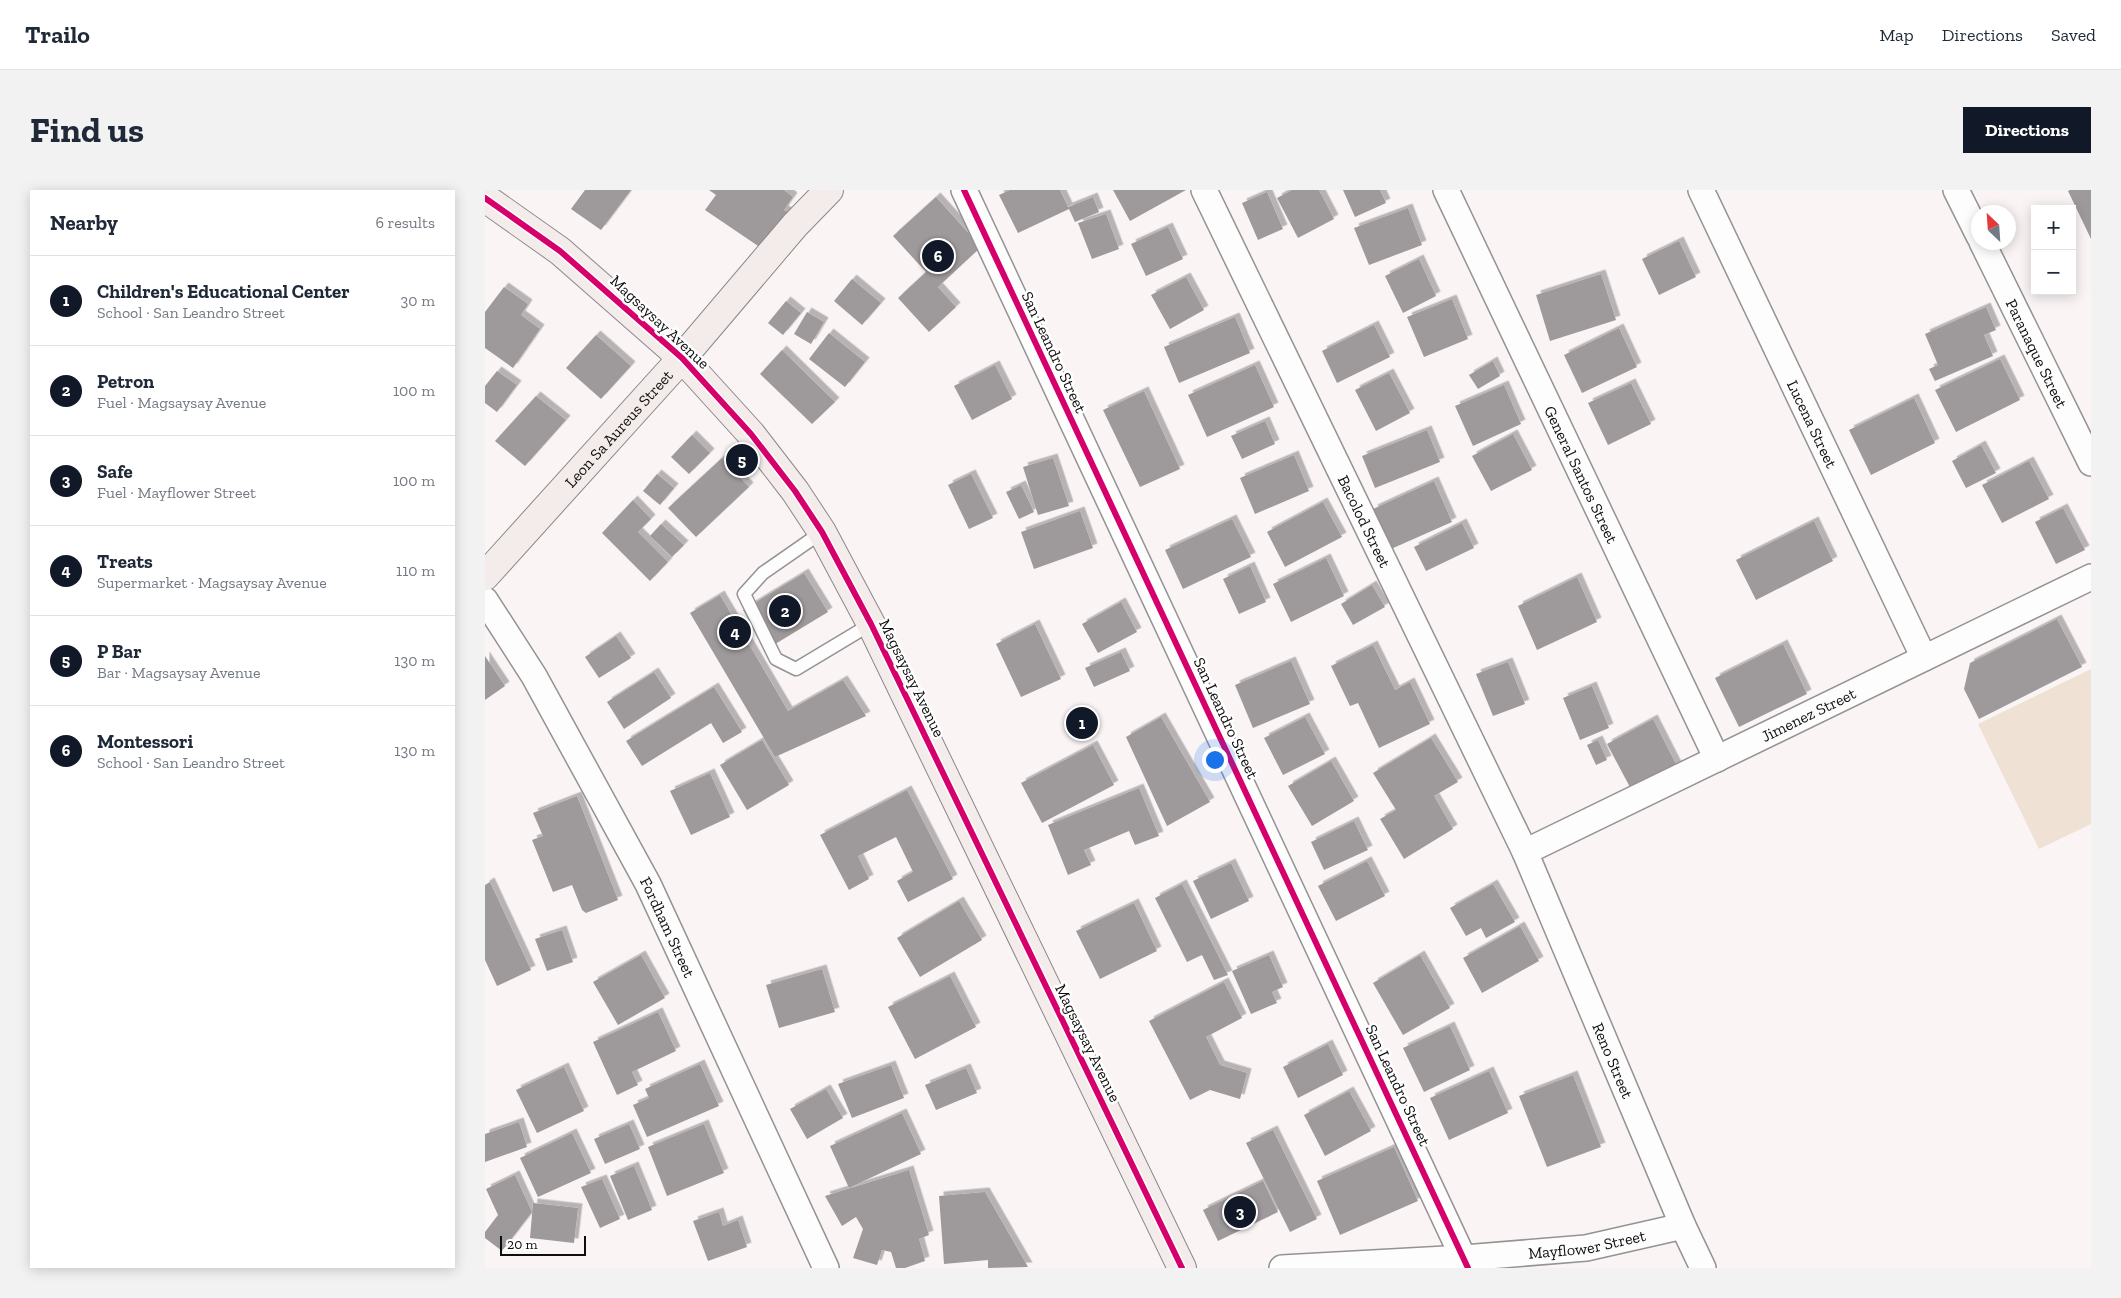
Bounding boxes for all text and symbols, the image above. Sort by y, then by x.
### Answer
text: Trailo [25,20,90,49]
text: Map [1879,24,1914,46]
text: Directions [1942,24,2023,46]
text: Saved [2051,24,2096,46]
button: Directions [1963,107,2091,153]
text: Find us [30,109,144,151]
north arrow [1971,205,2016,250]
map controls [2031,205,2076,295]
button: + [2031,205,2076,250]
text: Nearby [50,210,118,235]
text: 6 results [375,213,435,232]
pin: 6 [922,237,954,275]
button: − [2031,250,2076,295]
street label: Magsaysay Avenue [606,271,714,373]
text: Children's Educational Center [97,280,350,303]
street label: San Leandro Street [1018,288,1090,416]
text: 1 [63,291,69,310]
text: 30 m [401,291,435,310]
street label: Paranaque Street [2002,296,2072,411]
text: School · San Leandro Street [97,303,285,322]
street label: Leon Sa Aureus Street [560,366,676,491]
text: Petron [97,370,154,393]
street label: Lucena Street [1783,377,1842,471]
text: 2 [62,381,70,400]
text: 100 m [393,381,435,400]
text: Fuel · Magsaysay Avenue [97,393,266,412]
street label: General Santos Street [1541,403,1622,546]
pin: 5 [726,441,758,479]
text: Safe [97,460,133,483]
text: 3 [62,471,70,490]
text: 100 m [393,471,435,490]
street label: Bacolod Street [1334,472,1395,570]
text: Fuel · Mayflower Street [97,483,256,502]
text: Treats [97,550,153,573]
text: 4 [61,561,71,580]
text: 110 m [396,561,435,580]
text: Supermarket · Magsaysay Avenue [97,573,327,592]
pin: 2 [769,592,801,630]
pin: 4 [719,613,751,651]
street label: Magsaysay Avenue [875,616,949,740]
text: P Bar [97,640,142,663]
text: 5 [62,651,70,670]
text: 130 m [394,651,435,670]
street label: San Leandro Street [1190,654,1262,782]
text: Bar · Magsaysay Avenue [97,663,260,682]
street label: Jimenez Street [1758,683,1859,745]
pin: 1 [1066,704,1098,742]
text: Montessori [97,730,193,753]
text: 6 [62,741,70,760]
text: 130 m [394,741,435,760]
your location [1202,747,1228,773]
text: School · San Leandro Street [97,753,285,772]
street label: Fordham Street [636,873,699,980]
street label: Magsaysay Avenue [1051,981,1125,1105]
street label: Reno Street [1589,1020,1637,1101]
street label: San Leandro Street [1362,1021,1434,1149]
pin: 3 [1224,1193,1256,1231]
street label: Mayflower Street [1527,1225,1647,1262]
scale bar [500,1233,586,1256]
text: 20 m [507,1236,538,1253]

